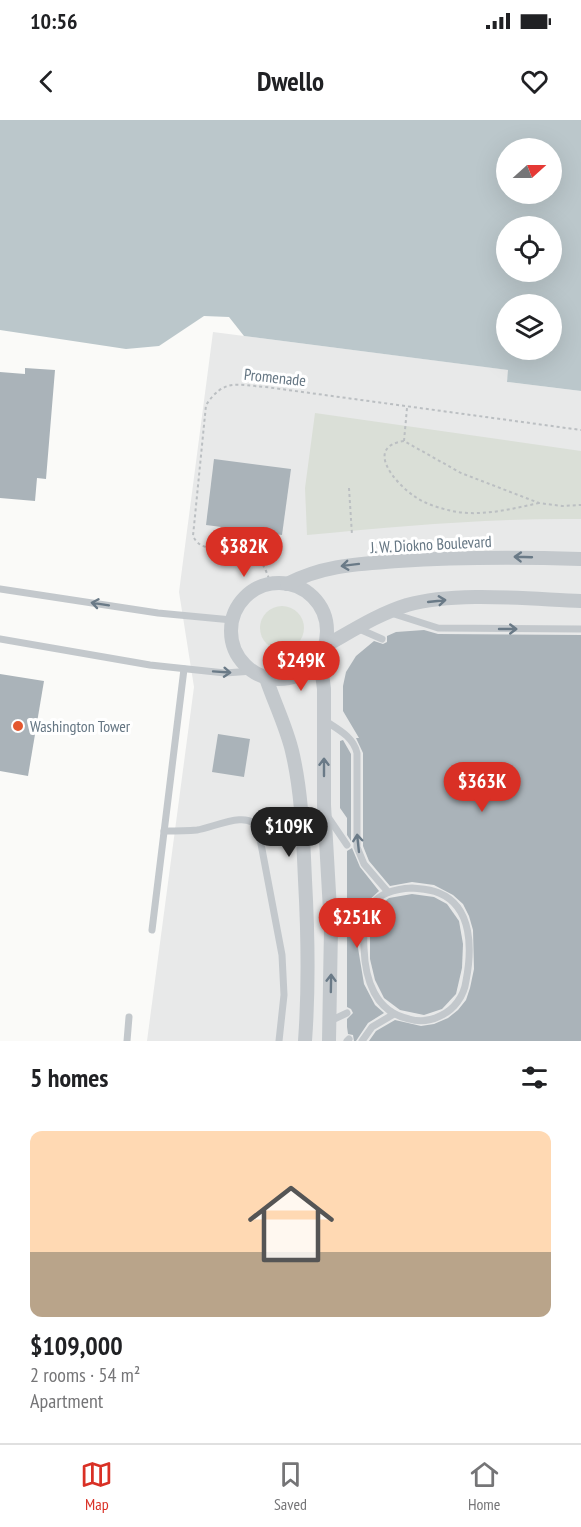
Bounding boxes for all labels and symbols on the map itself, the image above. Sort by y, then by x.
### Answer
north arrow [496,138,562,204]
street label: Promenade [243,364,307,390]
pin: $382K [202,527,286,578]
street label: J. W. Diokno Boulevard [369,531,492,557]
one-way arrow [513,551,533,563]
one-way arrow [340,560,360,571]
one-way arrow [426,595,446,606]
one-way arrow [91,599,111,610]
one-way arrow [497,623,517,635]
pin: $249K [259,641,343,692]
one-way arrow [212,667,232,678]
place label: Washington Tower [30,716,131,736]
marker: Washington Tower [11,719,25,733]
one-way arrow [318,757,330,777]
pin: $363K [440,762,524,813]
pin: $109K [247,807,331,858]
one-way arrow [352,834,363,854]
pin: $251K [315,898,399,949]
one-way arrow [325,973,337,993]

